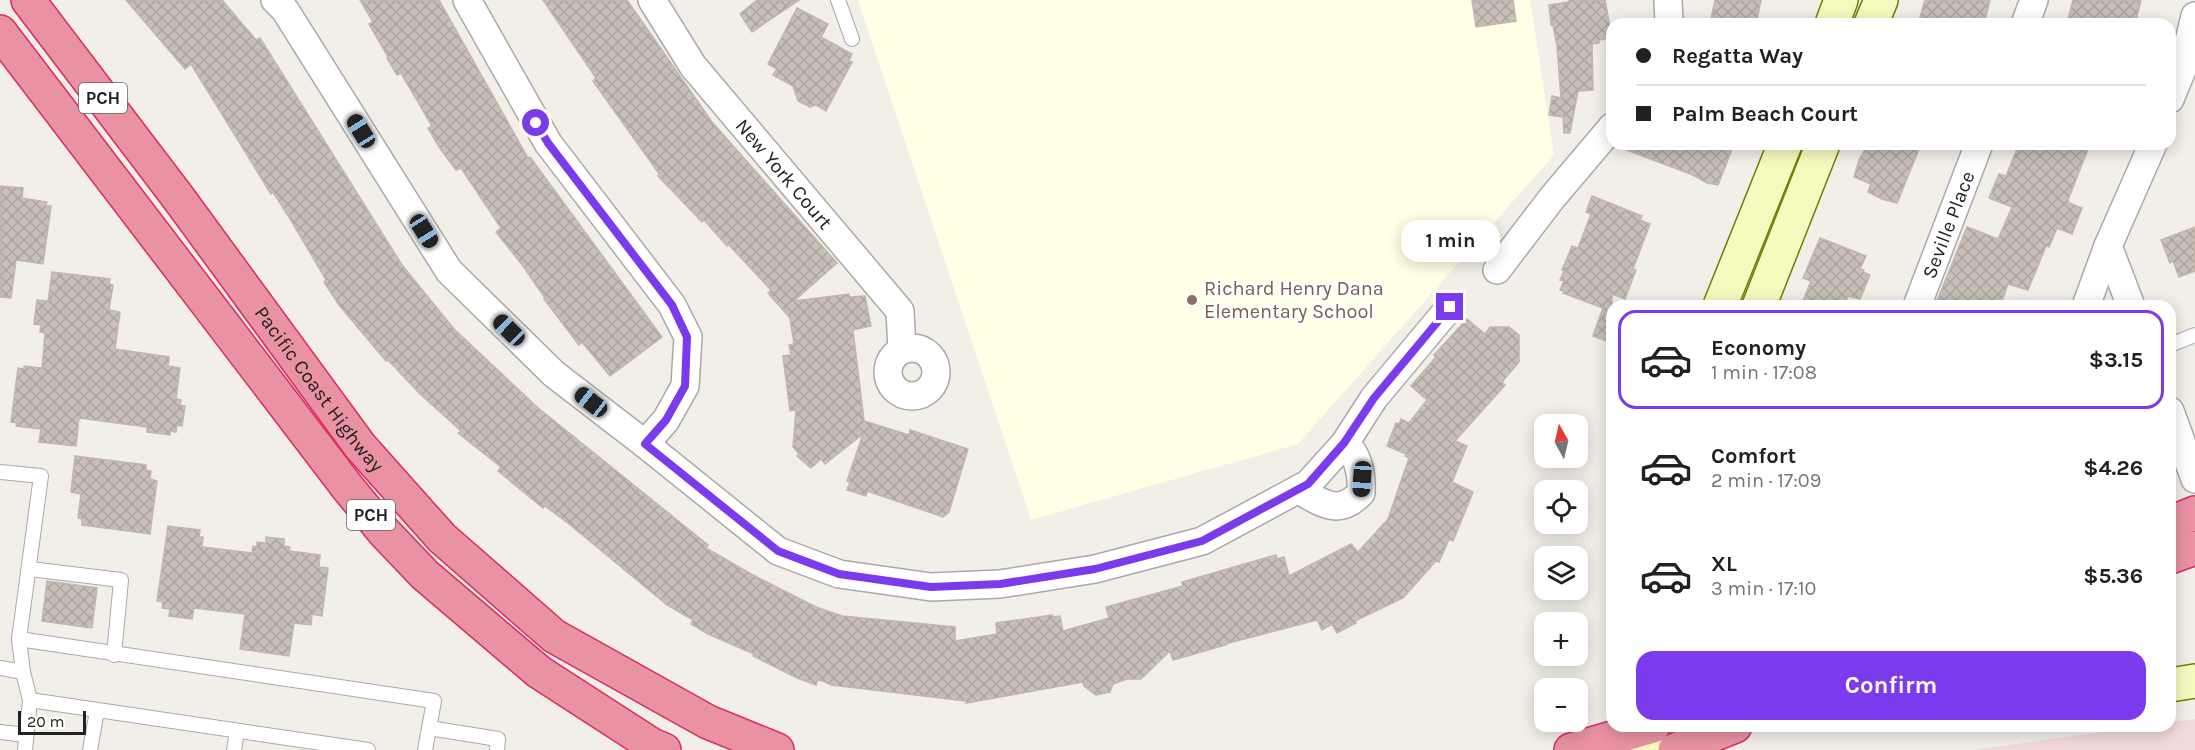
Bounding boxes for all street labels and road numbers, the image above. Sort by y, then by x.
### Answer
road number: PCH [79,83,127,113]
street label: New York Court [731,114,838,234]
street label: Seville Place [1917,168,1979,282]
street label: Pacific Coast Highway [250,302,389,476]
road number: PCH [347,500,395,530]

